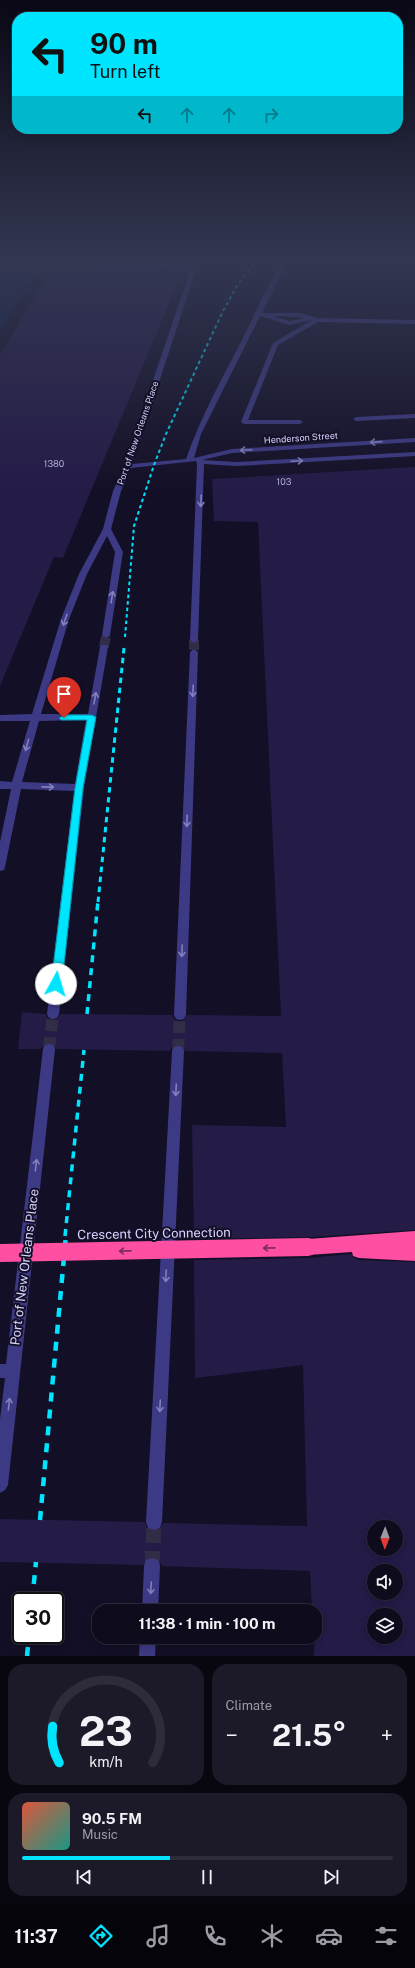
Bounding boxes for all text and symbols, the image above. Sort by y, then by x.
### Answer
text: 90 m [90,27,158,60]
icon: left [24,28,76,80]
text: Turn left [90,61,160,82]
icon: left [134,104,156,126]
icon: ahead [176,104,198,126]
icon: ahead [218,104,240,126]
icon: right [260,104,282,126]
street label: Port of New Orleans Place [115,379,160,486]
street label: Henderson Street [263,429,339,446]
one-way arrow [370,439,383,446]
one-way arrow [240,446,253,454]
one-way arrow [290,457,303,464]
house number: 1380 [44,458,65,469]
house number: 103 [277,476,292,487]
one-way arrow [197,494,204,507]
one-way arrow [108,591,116,604]
one-way arrow [61,614,68,627]
pin [47,677,81,718]
icon: arrive [53,683,75,705]
one-way arrow [189,684,196,697]
one-way arrow [91,692,99,705]
one-way arrow [23,738,30,751]
one-way arrow [41,783,54,791]
one-way arrow [184,814,191,827]
one-way arrow [178,944,186,957]
position arrow [35,963,77,1005]
one-way arrow [172,1083,179,1096]
one-way arrow [32,1159,40,1172]
street label: Port of New Orleans Place [7,1188,42,1346]
street label: Crescent City Connection [77,1225,231,1242]
one-way arrow [263,1244,276,1252]
one-way arrow [119,1247,132,1255]
one-way arrow [163,1269,170,1282]
one-way arrow [5,1398,12,1411]
one-way arrow [156,1399,163,1412]
north arrow [367,1520,403,1556]
map controls [367,1520,403,1644]
button: sound [367,1564,403,1600]
one-way arrow [147,1581,155,1594]
speed limit sign: 30 [12,1592,64,1644]
button: layers [367,1608,403,1644]
text: 11:38 · 1 min · 100 m [139,1615,275,1632]
text: Climate [226,1698,272,1713]
text: 23 [79,1705,133,1754]
text: 21.5° [272,1717,346,1753]
text: − [226,1722,238,1748]
text: + [381,1722,393,1748]
text: km/h [89,1752,123,1769]
text: 90.5 FM [82,1810,142,1827]
text: Music [82,1827,118,1842]
icon: previous [73,1866,95,1888]
icon: pause [196,1866,218,1888]
icon: next [320,1866,342,1888]
icon: directions [87,1922,115,1950]
icon: music [144,1922,172,1950]
icon: phone [201,1922,229,1950]
icon: climate [258,1922,286,1950]
icon: car [315,1922,343,1950]
icon: filters [372,1922,400,1950]
text: 11:37 [15,1926,58,1947]

